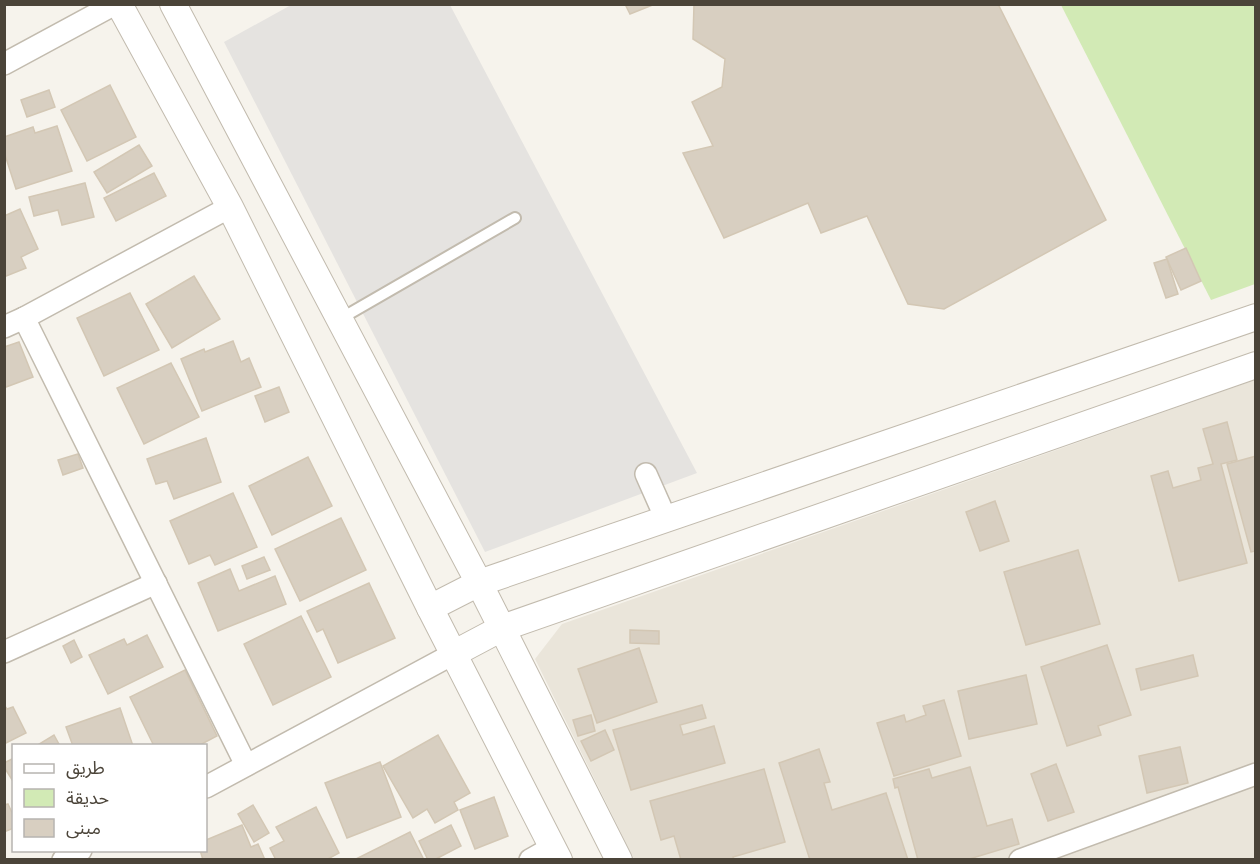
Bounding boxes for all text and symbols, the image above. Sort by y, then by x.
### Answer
legend [12,744,207,852]
text: طريق [66,757,105,779]
text: حديقة [66,787,109,809]
text: مبنى [66,817,101,839]

